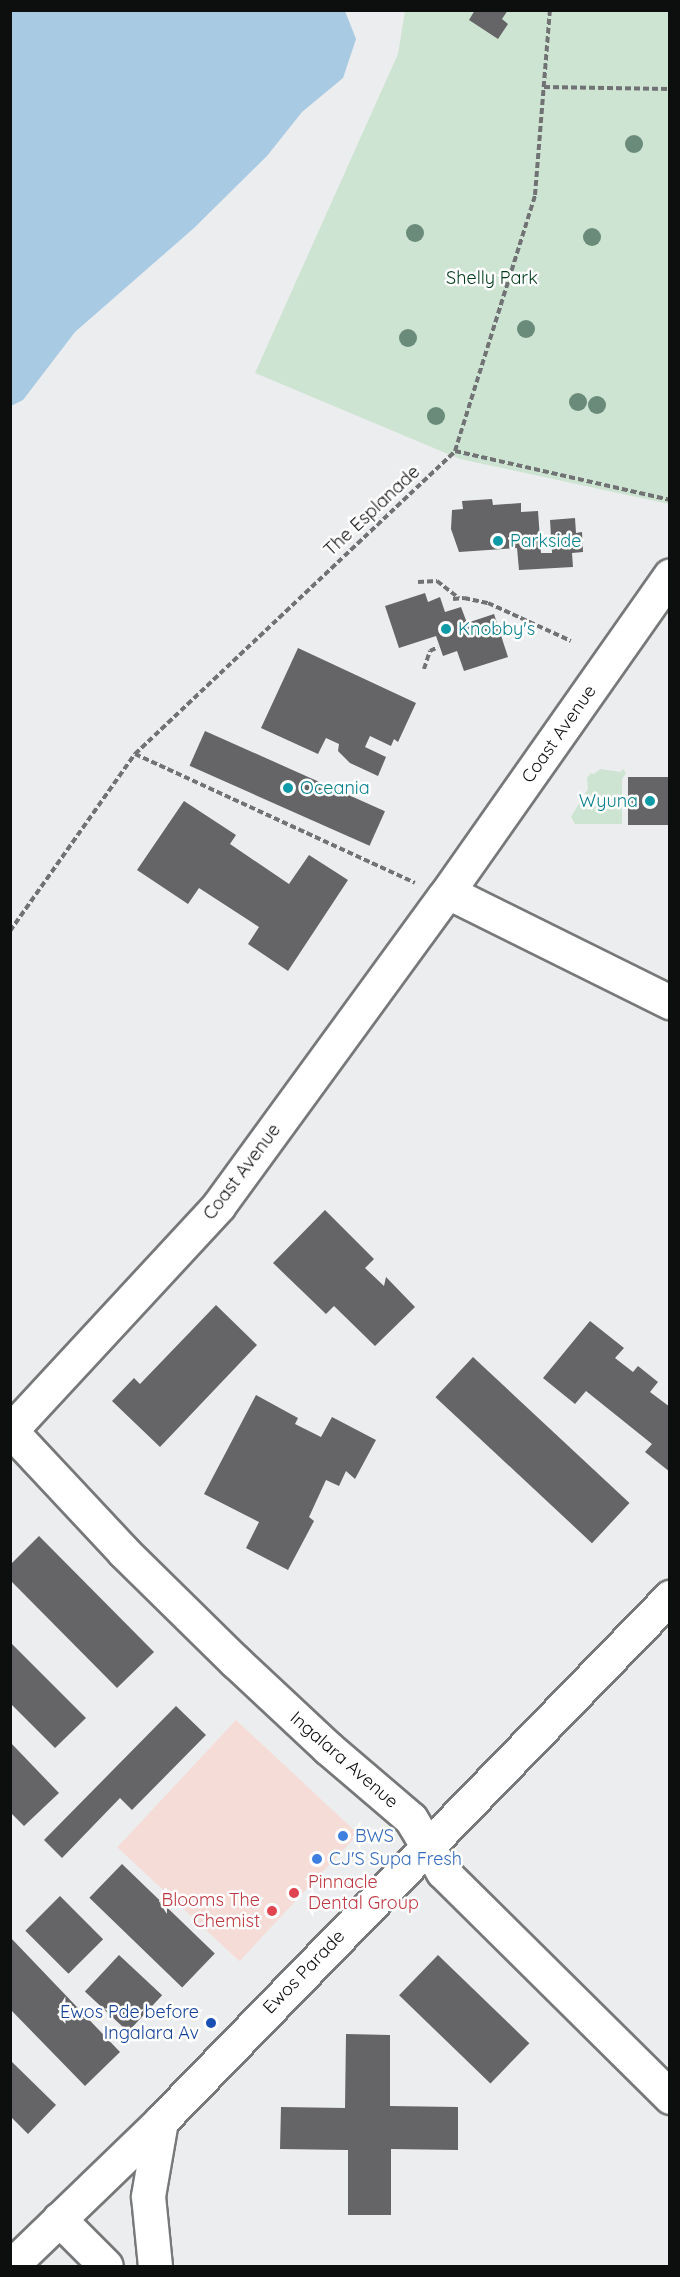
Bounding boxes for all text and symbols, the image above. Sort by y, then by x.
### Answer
park label: Shelly Park [446,267,538,289]
street label: The Esplanade [320,461,424,561]
place label: Parkside [510,530,581,552]
marker: Parkside [491,534,505,548]
place label: Knobby's [458,618,535,640]
marker: Knobby's [439,622,453,636]
street label: Coast Avenue [517,681,601,787]
place label: Oceania [300,777,370,799]
marker: Oceania [281,781,295,795]
place label: Wyuna [579,790,638,812]
marker: Wyuna [643,794,657,808]
street label: Coast Avenue [199,1120,285,1224]
street label: Ingalara Avenue [286,1707,402,1813]
place label: BWS [355,1825,394,1847]
marker: BWS [336,1829,350,1843]
place label: CJ'S Supa Fresh [329,1848,462,1870]
marker: CJ'S Supa Fresh [310,1852,324,1866]
place label: Pinnacle Dental Group [308,1872,419,1914]
marker: Pinnacle Dental Group [285,1884,303,1902]
place label: Blooms The Chemist [162,1890,260,1932]
marker: Blooms The Chemist [265,1904,279,1918]
street label: Ewos Parade [259,1926,349,2018]
place label: Ewos Pde before Ingalara Av [60,2002,199,2044]
marker: Ewos Pde before Ingalara Av [204,2016,218,2030]

